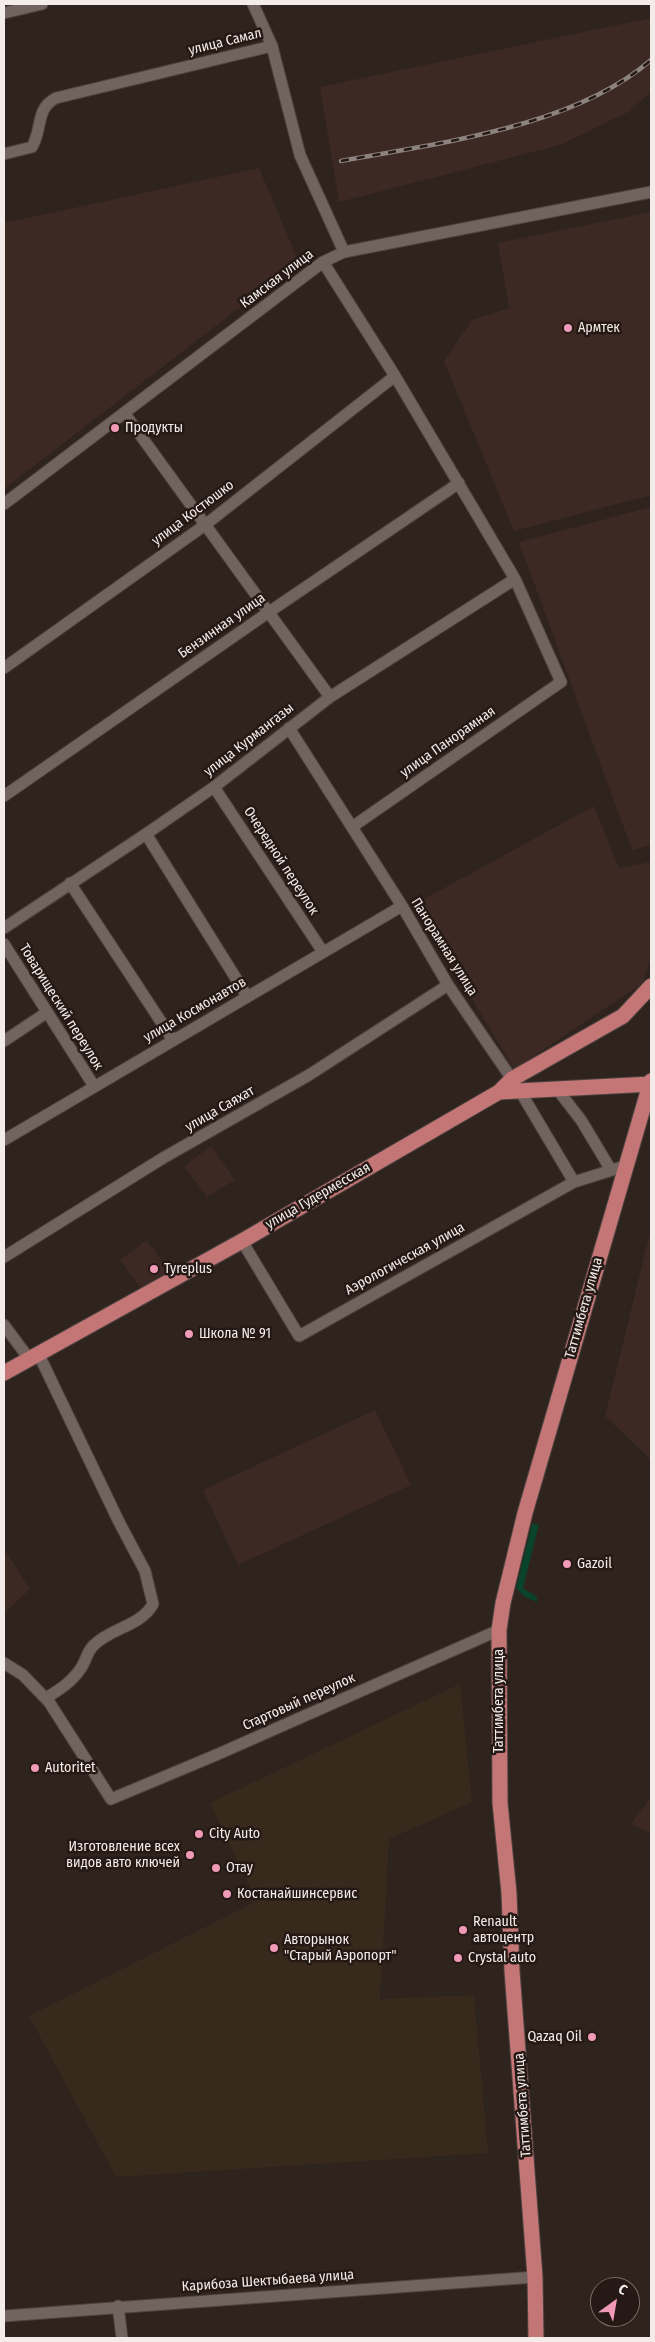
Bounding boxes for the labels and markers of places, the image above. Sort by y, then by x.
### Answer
place label: Армтек [578,320,620,336]
marker: Армтек [562,322,574,334]
place label: Продукты [125,420,183,436]
marker: Продукты [109,422,121,434]
place label: Tyreplus [164,1261,212,1277]
marker: Tyreplus [148,1263,160,1275]
place label: Школа № 91 [199,1326,271,1342]
marker: Школа № 91 [183,1328,195,1340]
place label: Gazoil [577,1556,612,1572]
marker: Gazoil [561,1558,573,1570]
place label: Autoritet [45,1760,96,1776]
marker: Autoritet [29,1762,41,1774]
place label: City Auto [209,1826,260,1842]
marker: City Auto [193,1828,205,1840]
place label: Изготовление всех видов авто ключей [66,1839,180,1871]
marker: Изготовление всех видов авто ключей [184,1849,196,1861]
place label: Отау [226,1860,253,1876]
marker: Отау [210,1862,222,1874]
place label: Костанайшинсервис [237,1886,357,1902]
marker: Костанайшинсервис [221,1888,233,1900]
place label: Renault автоцентр [473,1914,534,1946]
marker: Renault автоцентр [457,1924,469,1936]
place label: Авторынок "Старый Аэропорт" [284,1932,397,1964]
marker: Авторынок "Старый Аэропорт" [268,1942,280,1954]
place label: Crystal auto [468,1950,536,1966]
marker: Crystal auto [452,1952,464,1964]
place label: Qazaq Oil [527,2029,582,2045]
marker: Qazaq Oil [586,2031,598,2043]

